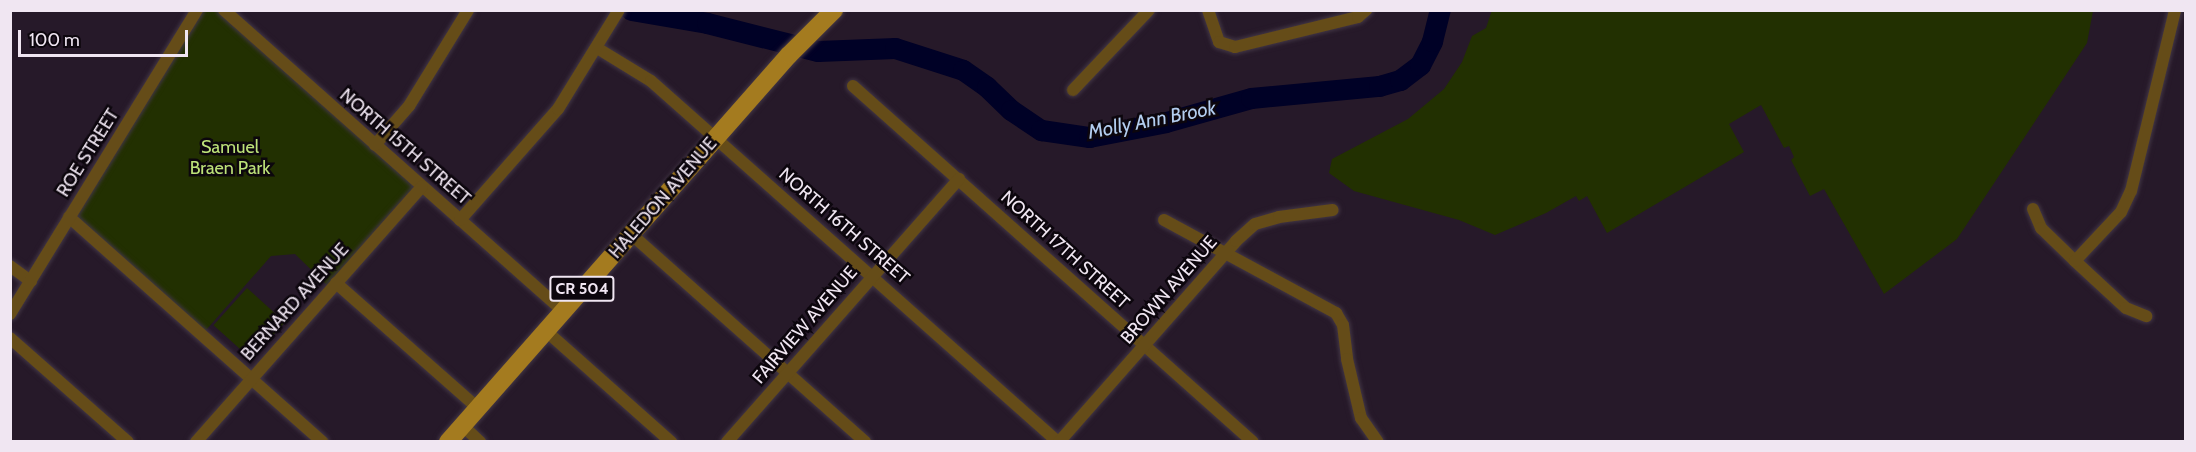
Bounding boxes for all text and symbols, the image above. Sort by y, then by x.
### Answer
scale bar [21,18,190,56]
text: 100 m [29,29,80,51]
street label: NORTH 15TH STREET [335,84,475,210]
water label: Molly Ann Brook [1086,96,1218,144]
street label: ROE STREET [53,105,123,201]
street label: HALEDON AVENUE [605,133,721,263]
park label: Samuel Braen Park [190,137,270,180]
street label: NORTH 16TH STREET [774,163,914,289]
street label: NORTH 17TH STREET [996,187,1134,313]
street label: BROWN AVENUE [1116,232,1222,348]
street label: BERNARD AVENUE [237,239,353,365]
street label: FAIRVIEW AVENUE [748,262,862,388]
road number: CR 504 [549,276,615,302]

